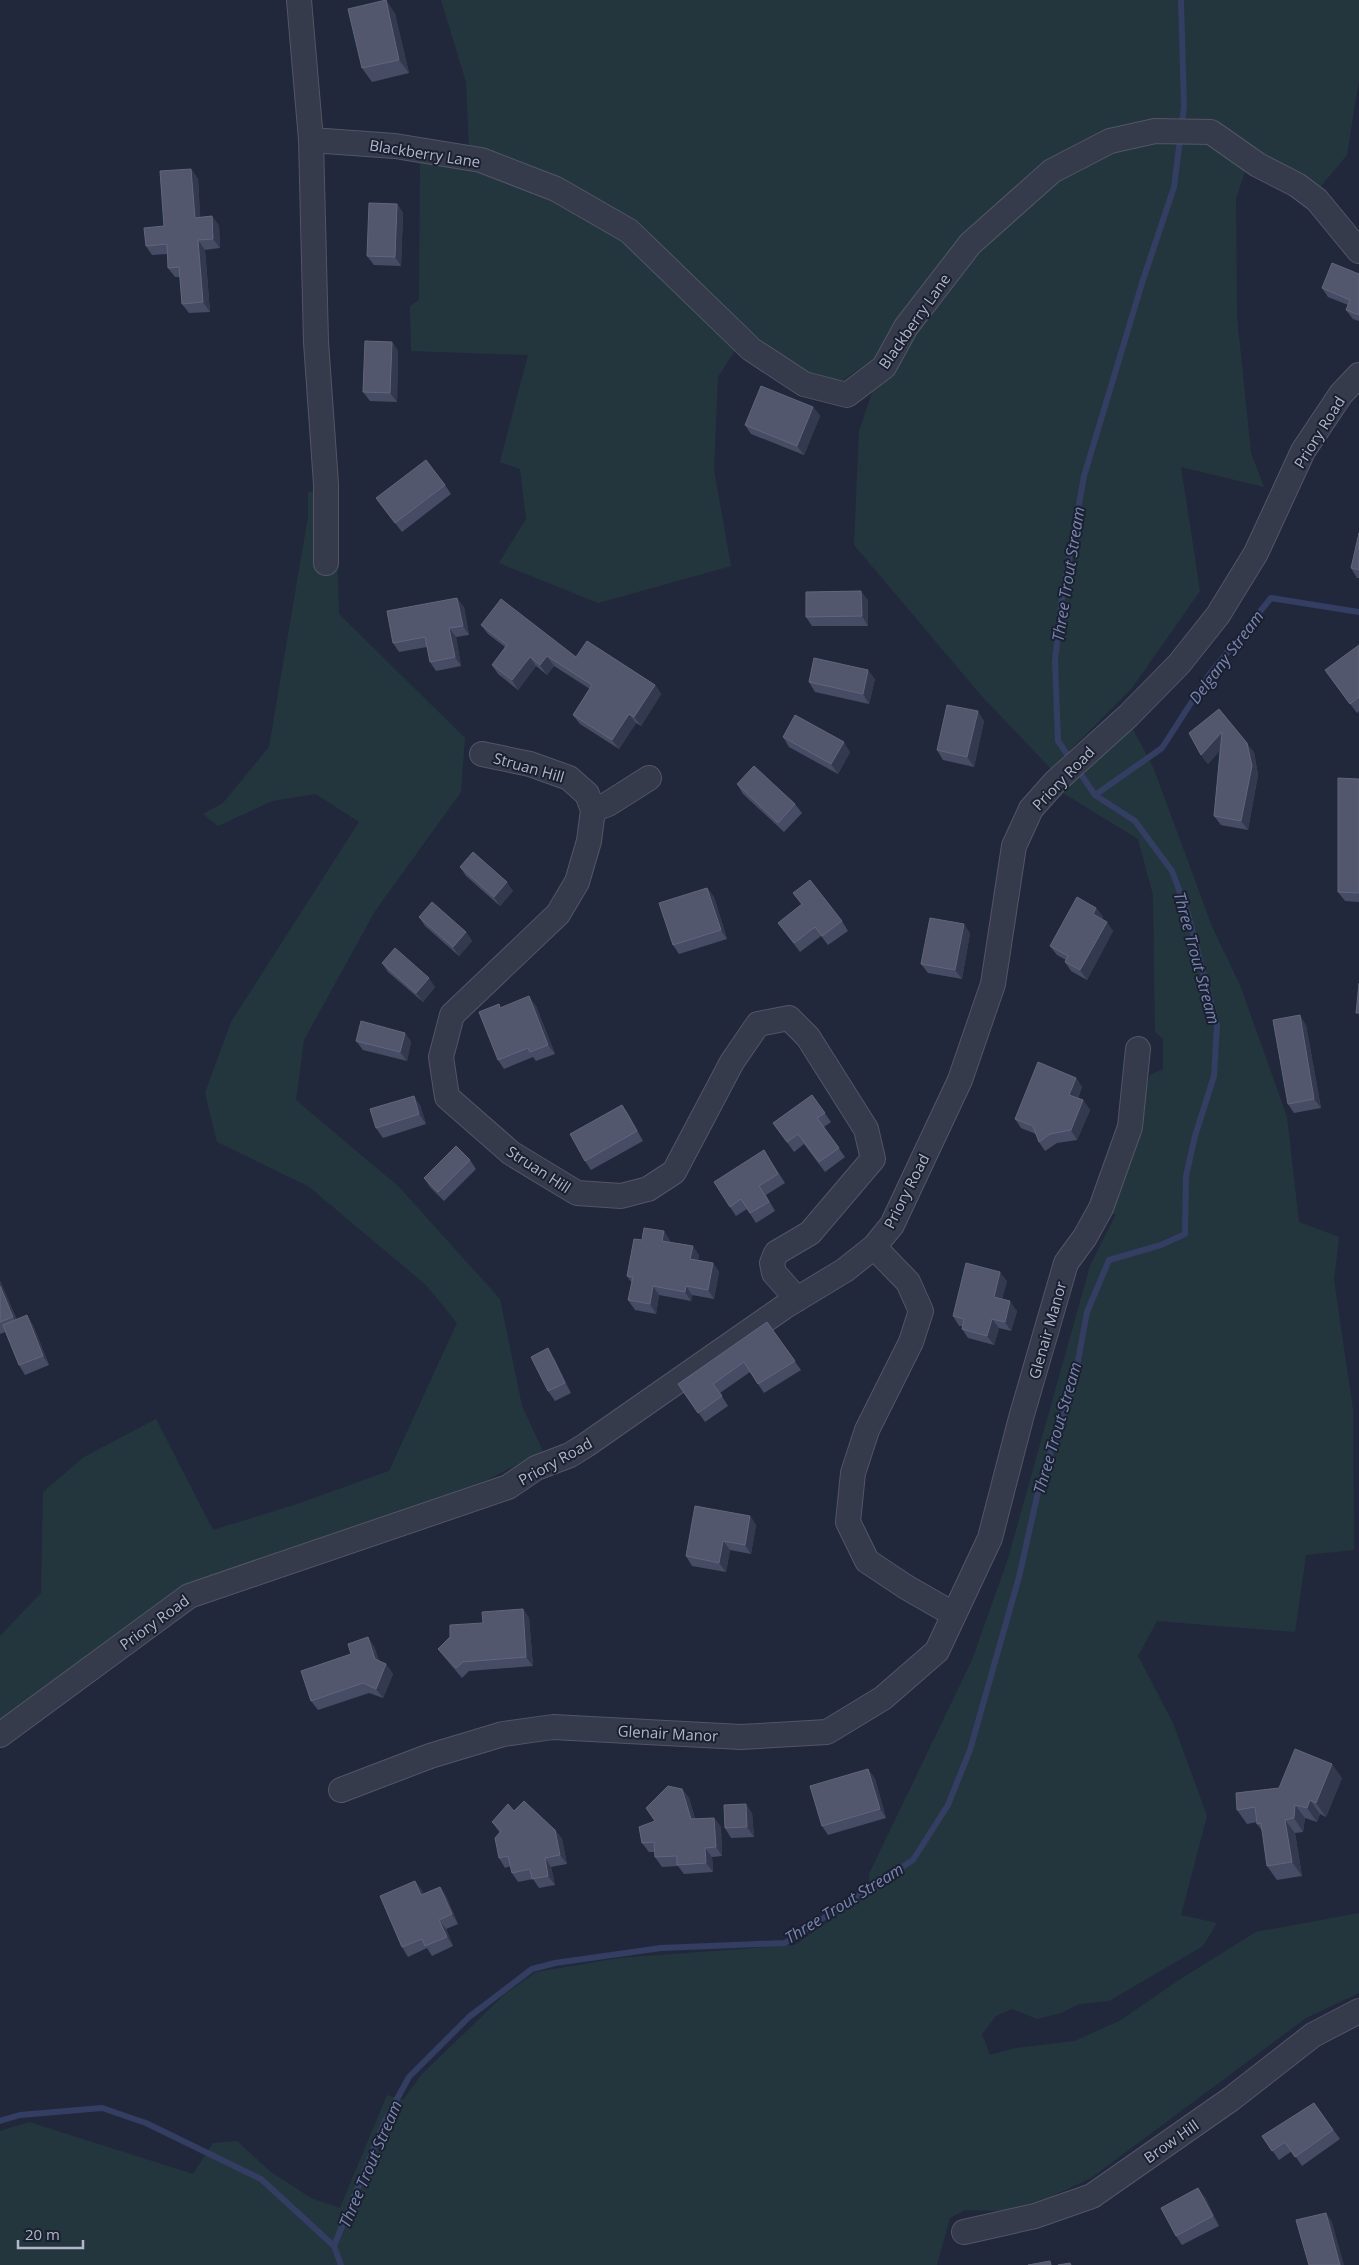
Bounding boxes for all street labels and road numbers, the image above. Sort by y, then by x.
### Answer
street label: Blackberry Lane [368,134,482,172]
street label: Blackberry Lane [874,269,954,373]
street label: Priory Road [1289,392,1349,472]
street label: Priory Road [1028,742,1098,814]
street label: Struan Hill [491,747,567,787]
street label: Struan Hill [503,1141,575,1197]
street label: Priory Road [879,1150,933,1232]
street label: Glenair Manor [1024,1279,1070,1381]
street label: Priory Road [515,1433,595,1489]
street label: Priory Road [115,1590,193,1654]
street label: Glenair Manor [617,1720,719,1746]
street label: Brow Hill [1140,2115,1202,2167]

